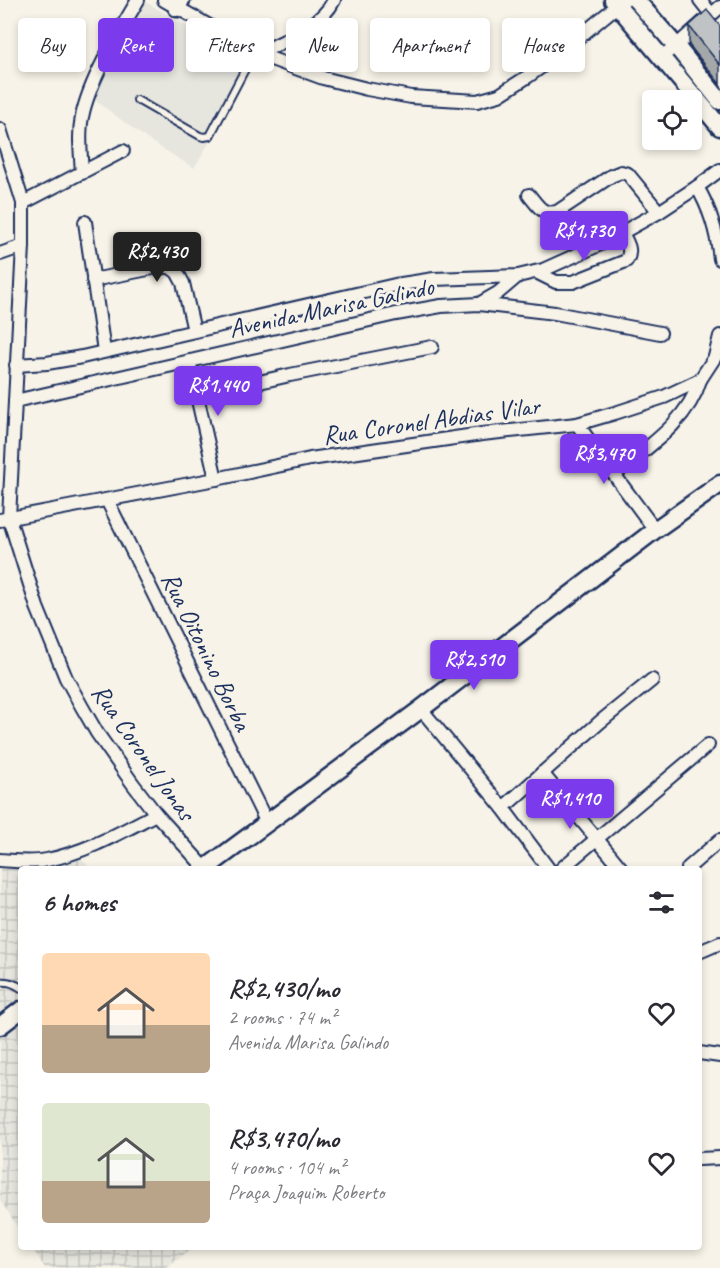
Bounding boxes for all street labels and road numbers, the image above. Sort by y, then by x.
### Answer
street label: Avenida Marisa Galindo [226,269,438,345]
street label: Rua Coronel Abdias Vilar [321,389,543,452]
street label: Rua Oitonino Borba [154,566,260,737]
street label: Rua Coronel Jonas [84,677,204,829]

